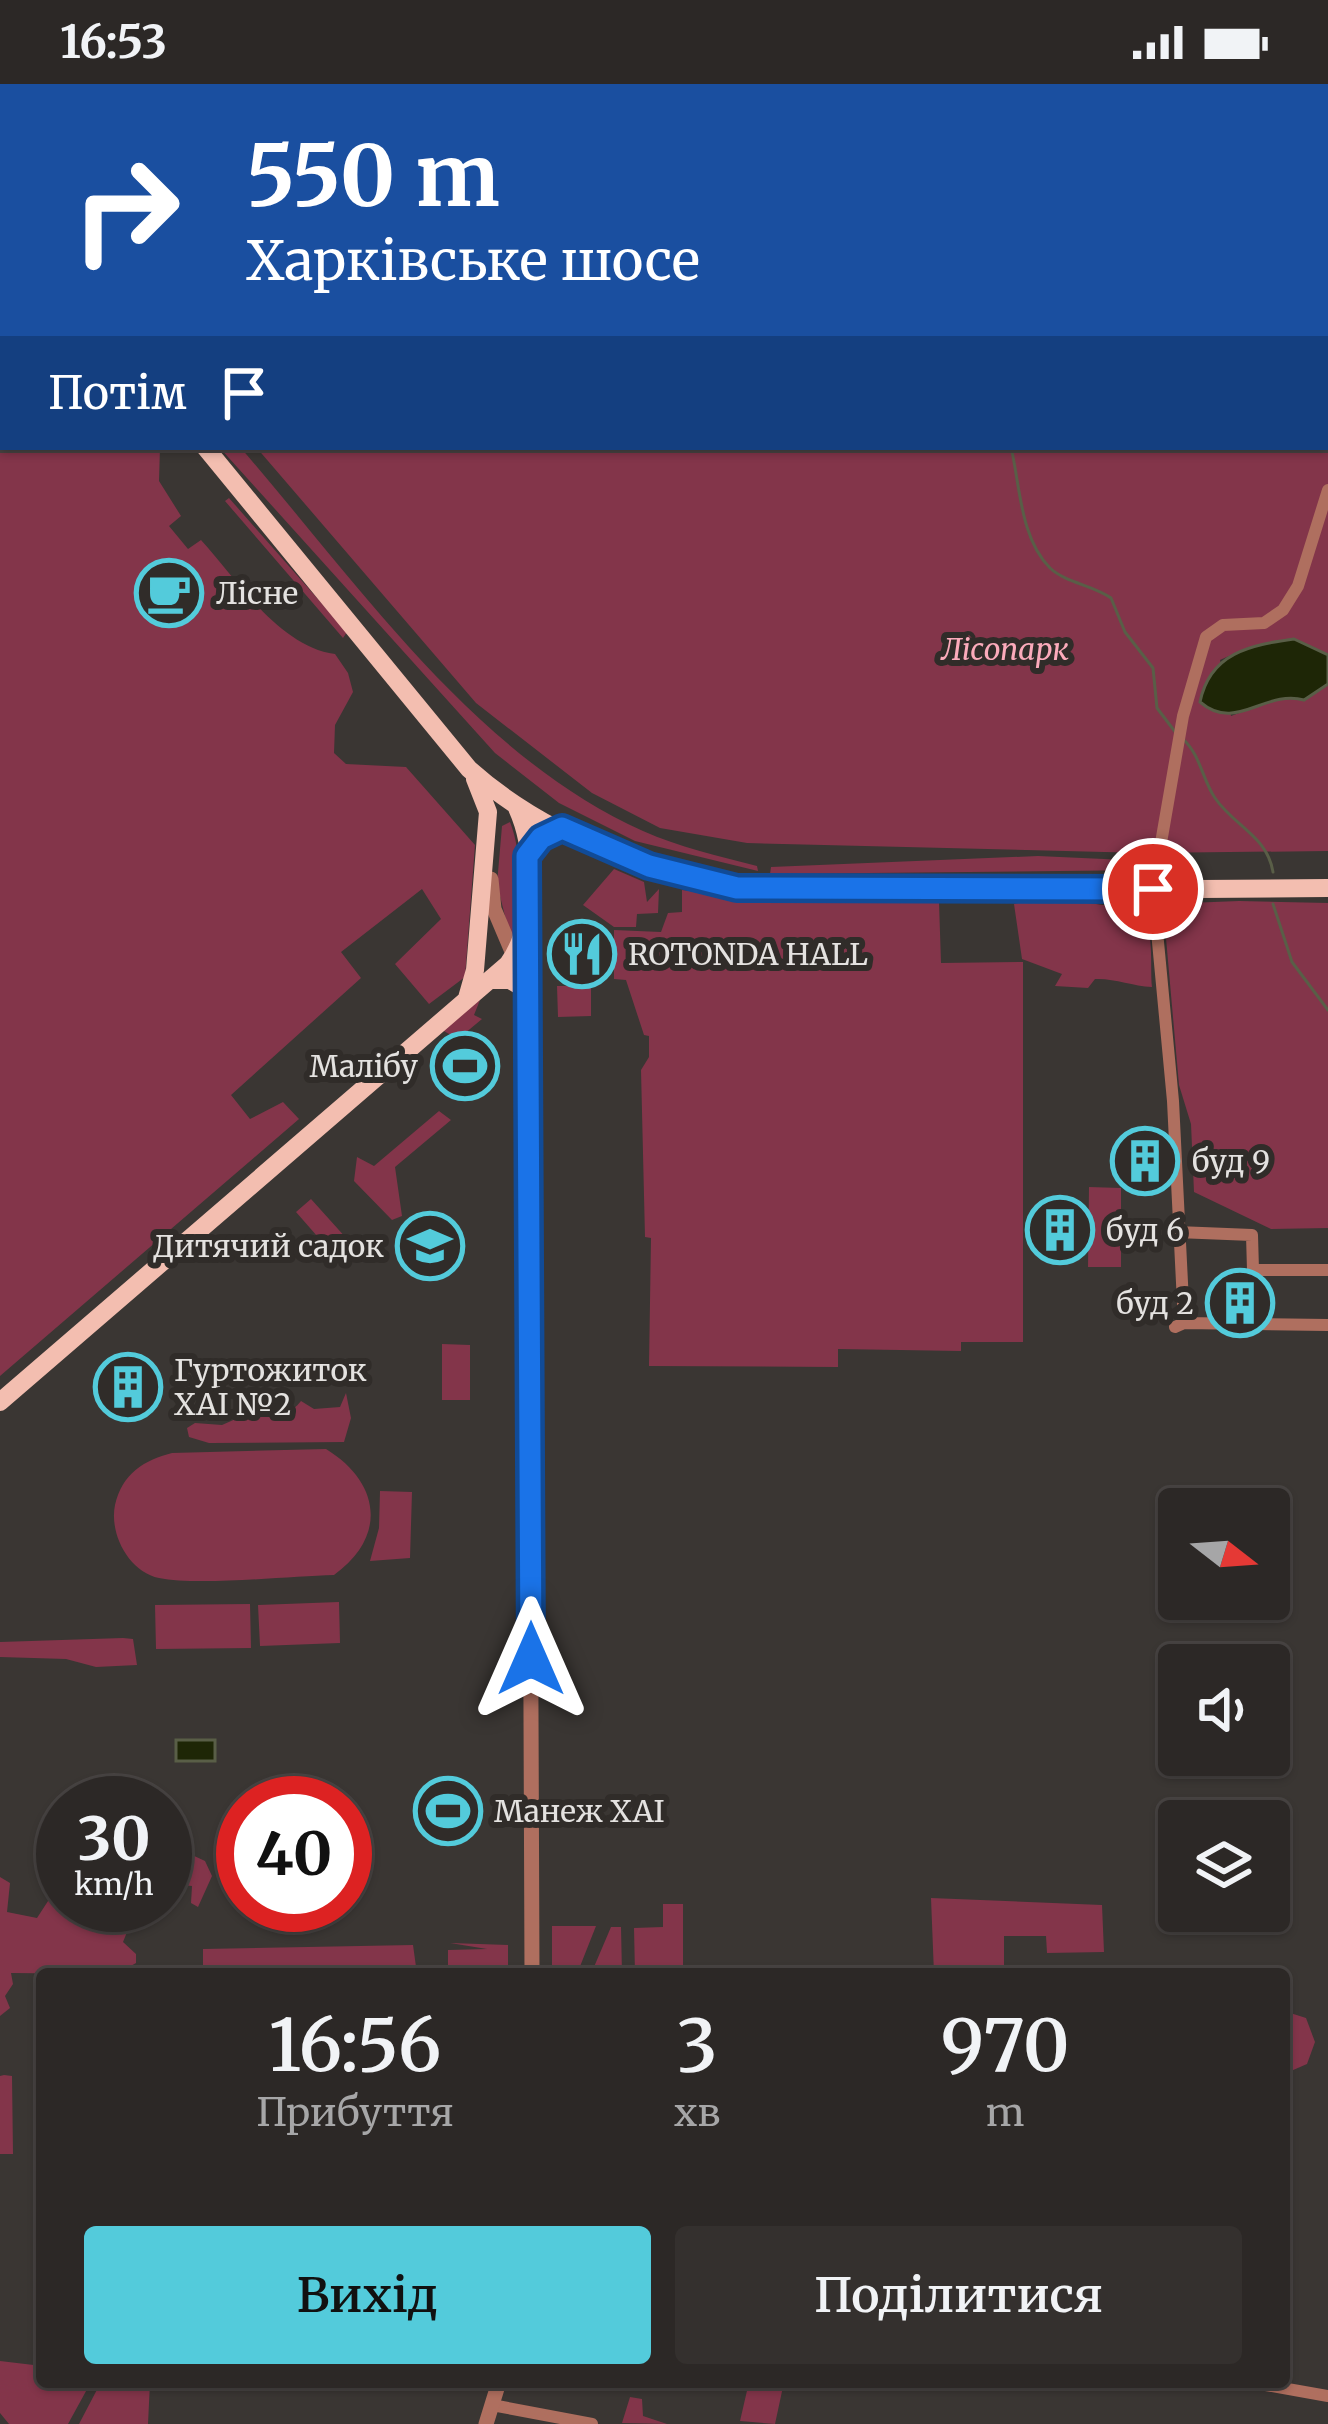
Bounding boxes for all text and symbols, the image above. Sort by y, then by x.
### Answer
text: 16:53 [60,14,167,70]
text: 550 m [246,123,500,229]
icon: right [48,132,204,288]
text: Харківське шосе [246,227,700,295]
icon: arrive [211,360,277,426]
text: Потім [48,365,187,421]
cafe icon: Лісне [134,558,204,628]
place label: Лісне [216,574,298,612]
park label: Лісопарк [940,630,1069,668]
pin [1102,838,1204,940]
icon: arrive [1120,856,1186,922]
restaurant icon: ROTONDA HALL [547,919,617,989]
place label: ROTONDA HALL [628,935,868,973]
sports icon: Малібу [430,1031,500,1101]
place label: Малібу [309,1047,419,1085]
building icon: буд 9 [1110,1126,1180,1196]
place label: буд 9 [1192,1142,1270,1180]
building icon: буд 6 [1025,1195,1095,1265]
school or university icon: Дитячий садок [395,1211,465,1281]
place label: буд 6 [1106,1211,1184,1249]
place label: Дитячий садок [153,1227,384,1265]
building icon: буд 2 [1205,1268,1275,1338]
place label: буд 2 [1116,1284,1194,1322]
place label: Гуртожиток ХАІ №2 [174,1351,367,1423]
building icon: Гуртожиток ХАІ №2 [93,1352,163,1422]
north arrow [1158,1488,1290,1620]
map controls [1158,1488,1290,1932]
position arrow [468,1596,594,1722]
button: sound [1158,1644,1290,1776]
speed limit sign: 40 [216,1776,372,1932]
sports icon: Манеж ХАІ [413,1776,483,1846]
place label: Манеж ХАІ [494,1792,665,1830]
button: layers [1158,1800,1290,1932]
text: 30 [77,1801,151,1876]
text: km/h [74,1865,154,1903]
text: 16:56 [268,2000,442,2091]
text: 3 [677,2000,718,2091]
text: 970 [941,2000,1070,2091]
text: Прибуття [256,2088,454,2137]
text: хв [674,2088,720,2137]
text: m [986,2088,1025,2137]
button: Вихід [84,2226,651,2364]
button: Поділитися [675,2226,1242,2364]

